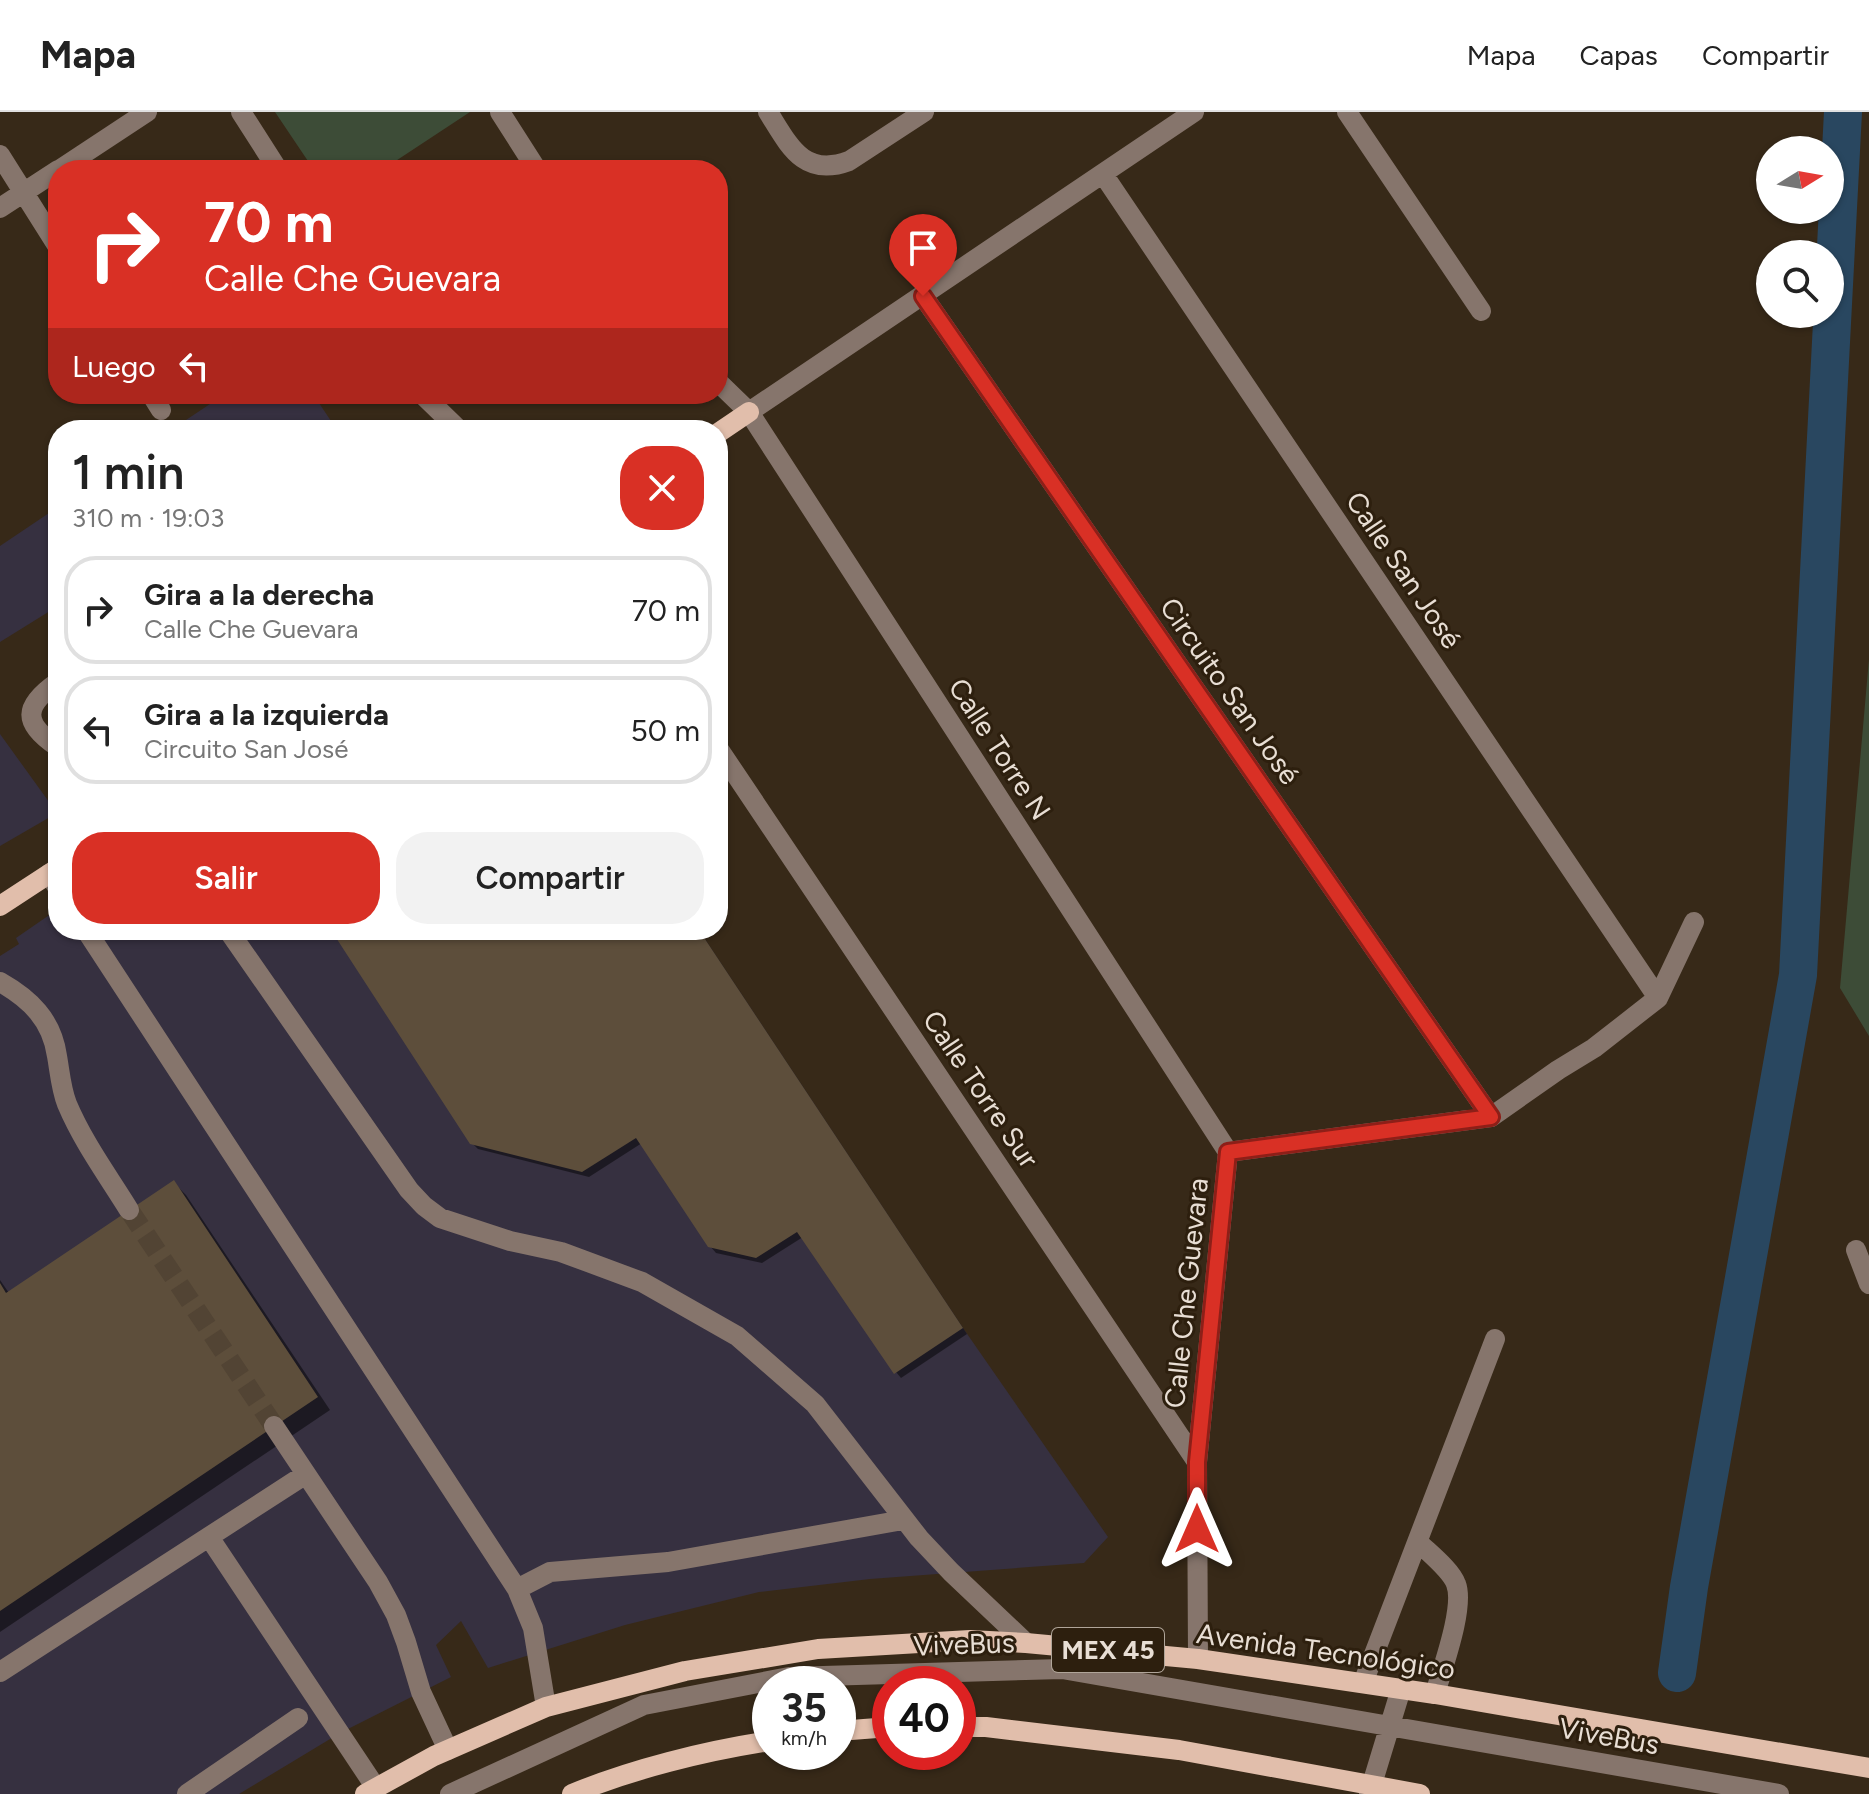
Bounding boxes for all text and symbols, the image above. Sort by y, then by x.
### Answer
text: Mapa [40,32,136,78]
text: Mapa [1467,38,1536,72]
text: Capas [1580,38,1658,72]
text: Compartir [1702,38,1829,72]
north arrow [1756,136,1844,224]
map controls [1756,136,1844,328]
text: 70 m [204,189,334,256]
icon: right [72,192,176,296]
pin [889,214,957,296]
icon: arrive [901,226,945,270]
button: search [1756,240,1844,328]
text: Calle Che Guevara [204,257,501,300]
icon: left [172,344,216,388]
text: Luego [72,348,156,385]
text: 1 min [72,443,184,501]
button: close [620,446,704,530]
street label: Calle San José [1339,485,1469,655]
text: 310 m · 19:03 [72,502,224,534]
text: Gira a la derecha [144,576,374,613]
icon: right [76,588,120,632]
street label: Circuito San José [1153,591,1307,791]
text: 70 m [632,592,700,629]
text: Calle Che Guevara [144,613,359,645]
street label: Calle Torre N [942,672,1058,826]
text: Gira a la izquierda [144,696,389,733]
icon: left [76,708,120,752]
text: 50 m [631,712,700,749]
text: Circuito San José [144,733,348,765]
button: Salir [72,832,380,924]
button: Compartir [396,832,704,924]
street label: Calle Torre Sur [916,1004,1046,1175]
street label: Calle Che Guevara [1157,1176,1215,1410]
position arrow [1155,1487,1239,1571]
street label: Avenida Tecnológico [1195,1616,1457,1686]
street label: ViveBus [913,1625,1015,1663]
road number: MEX 45 [1052,1628,1164,1672]
speed limit sign: 40 [872,1666,976,1770]
text: 35 [781,1684,827,1732]
street label: ViveBus [1556,1710,1662,1762]
text: km/h [781,1726,827,1750]

